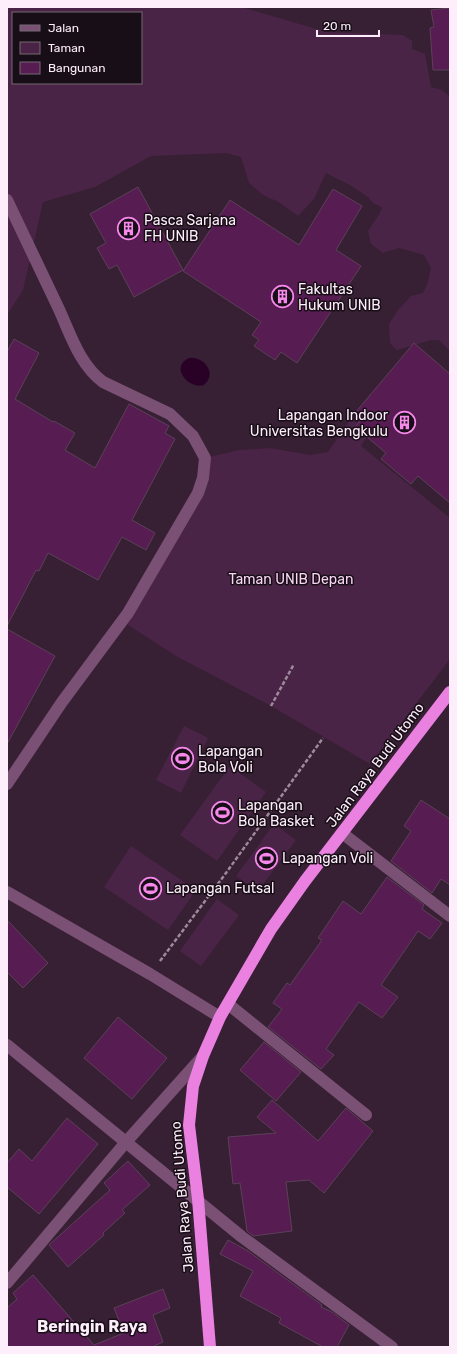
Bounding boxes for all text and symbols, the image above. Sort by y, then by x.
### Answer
legend [12,12,142,84]
scale bar [317,12,379,38]
text: 20 m [323,19,351,33]
text: Jalan [48,21,79,35]
text: Taman [48,41,85,55]
text: Bangunan [48,61,105,75]
place label: Pasca Sarjana FH UNIB [144,212,236,245]
building icon: Pasca Sarjana FH UNIB [116,215,142,241]
place label: Fakultas Hukum UNIB [298,281,381,314]
building icon: Fakultas Hukum UNIB [269,284,295,310]
place label: Lapangan Indoor Universitas Bengkulu [250,407,389,440]
building icon: Lapangan Indoor Universitas Bengkulu [391,410,417,436]
park label: Taman UNIB Depan [229,571,353,588]
street label: Jalan Raya Budi Utomo [323,700,428,831]
place label: Lapangan Bola Voli [198,743,263,776]
sports icon: Lapangan Bola Voli [169,746,195,772]
place label: Lapangan Bola Basket [238,797,315,830]
sports icon: Lapangan Bola Basket [210,800,236,826]
sports icon: Lapangan Voli [253,845,279,871]
place label: Lapangan Voli [282,850,373,867]
sports icon: Lapangan Futsal [137,875,163,901]
place label: Lapangan Futsal [166,880,274,897]
street label: Jalan Raya Budi Utomo [167,1121,198,1273]
district label: Beringin Raya [37,1317,147,1336]

